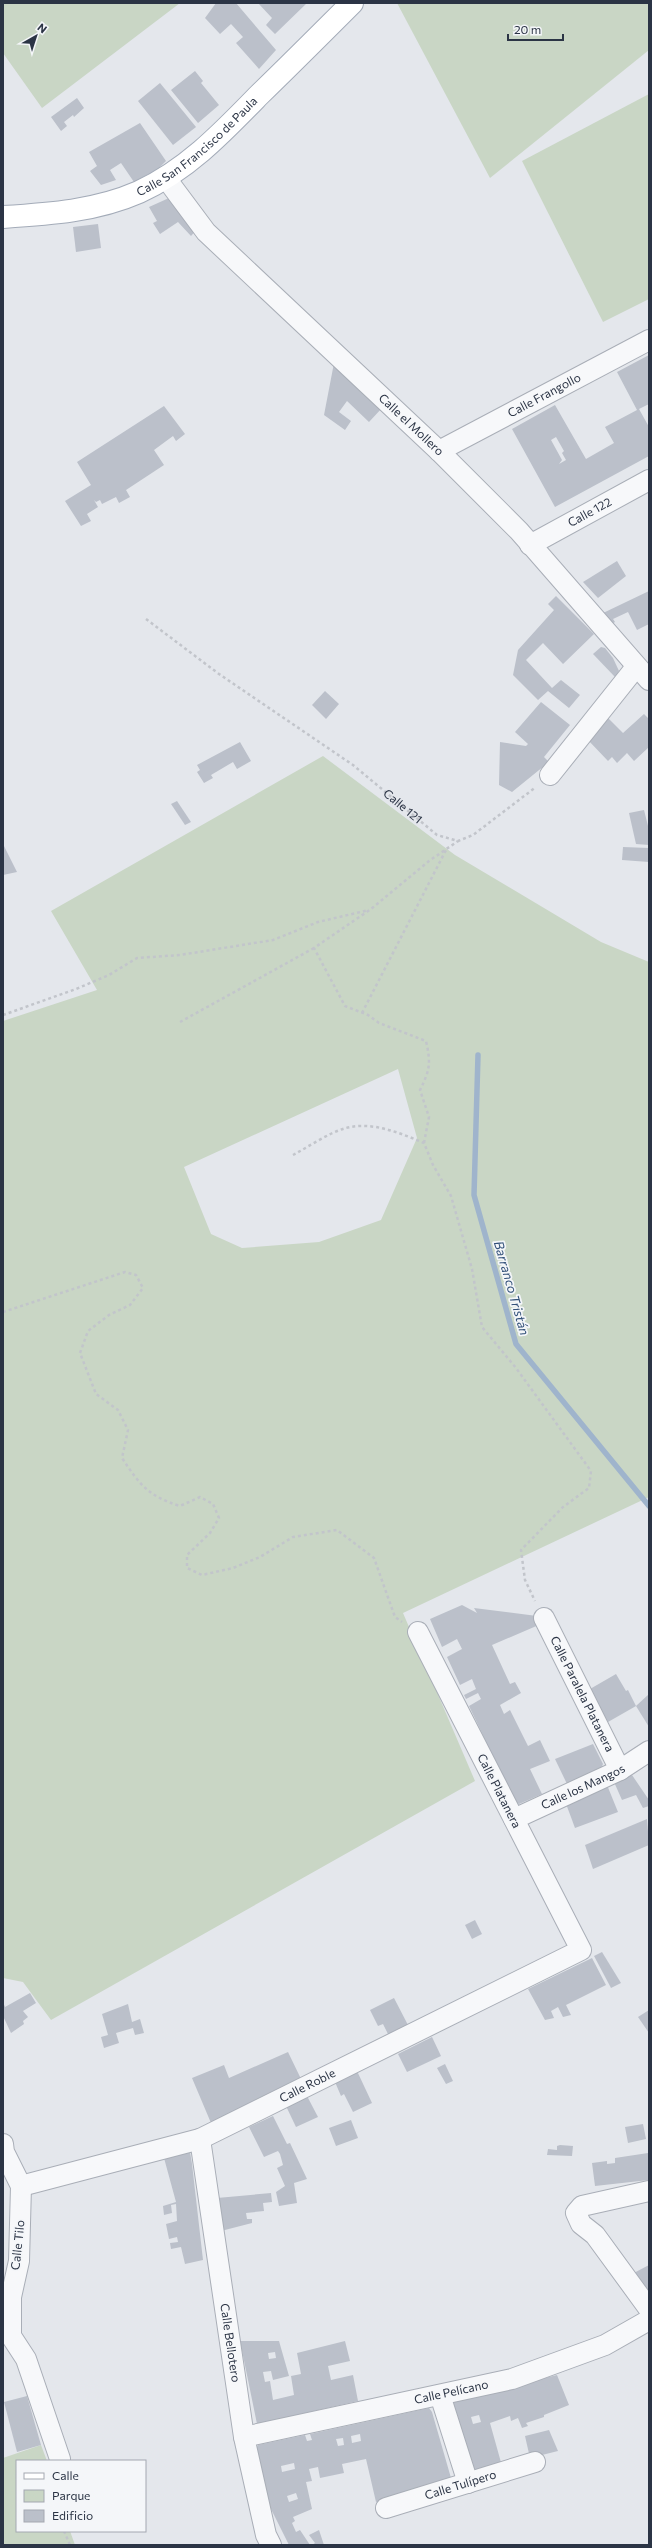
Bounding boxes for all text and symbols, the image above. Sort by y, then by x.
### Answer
north arrow [16,16,56,56]
scale bar [508,16,563,42]
text: N [35,20,50,35]
text: 20 m [514,22,541,36]
street label: Calle San Francisco de Paula [134,93,260,198]
street label: Calle Frangollo [505,369,583,420]
street label: Calle el Mollero [376,390,447,458]
street label: Calle 122 [565,494,614,529]
street label: Calle 121 [381,785,426,826]
water label: Barranco Tristán [491,1239,533,1337]
street label: Calle Paralela Platanera [548,1633,618,1754]
street label: Calle Platanera [475,1751,525,1830]
street label: Calle los Mangos [538,1761,627,1812]
street label: Calle Roble [277,2065,337,2105]
street label: Calle Tilo [7,2219,27,2271]
street label: Calle Bellotero [218,2302,244,2383]
street label: Calle Pelícano [413,2376,489,2406]
legend [16,2460,146,2532]
street label: Calle Tulípero [423,2466,498,2502]
text: Calle [52,2468,79,2482]
text: Parque [52,2488,90,2502]
text: Edificio [52,2508,93,2522]

